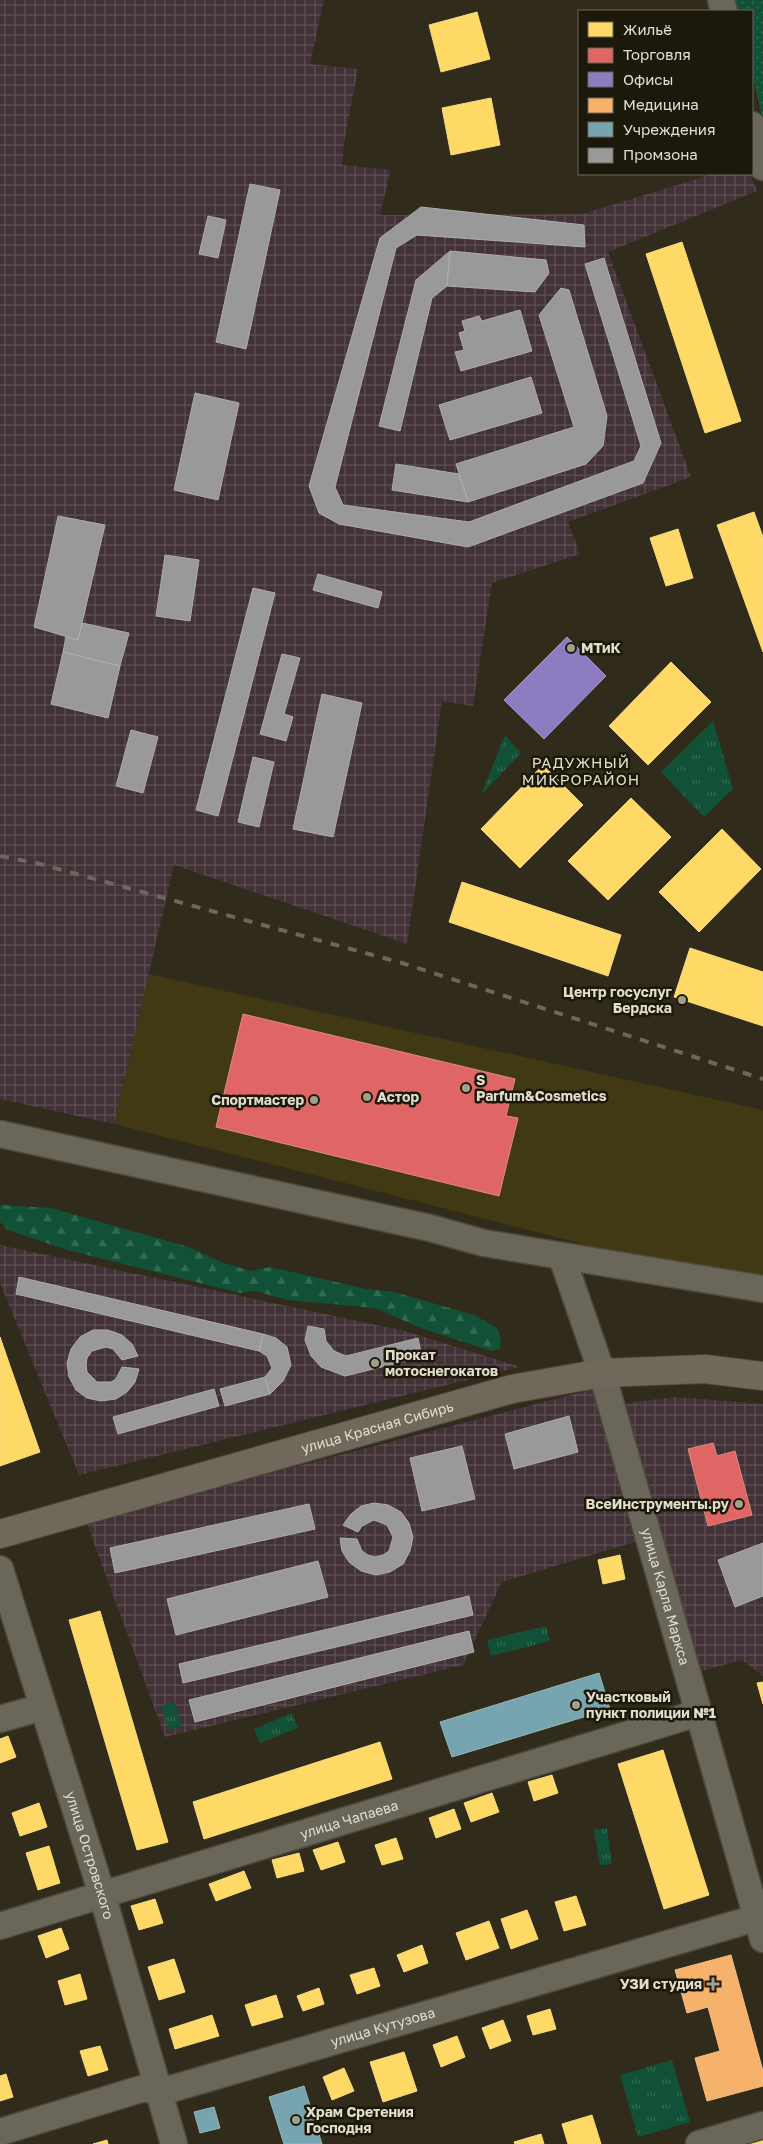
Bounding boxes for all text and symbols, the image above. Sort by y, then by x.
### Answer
legend [578,10,753,175]
text: Жильё [623,20,672,38]
text: Торговля [623,45,691,63]
text: Офисы [623,70,673,88]
text: Медицина [623,95,699,113]
text: Учреждения [623,120,715,138]
text: Промзона [623,145,698,163]
place label: МТиК [581,639,622,656]
marker: МТиК [565,642,577,654]
district label: РАДУЖНЫЙ МИКРОРАЙОН [522,753,640,788]
place label: Центр госуслуг Бердска [563,983,673,1016]
marker: Центр госуслуг Бердска [676,994,688,1006]
place label: S Parfum&Cosmetics [476,1071,607,1104]
marker: S Parfum&Cosmetics [460,1082,472,1094]
place label: Астор [377,1088,419,1105]
place label: Спортмастер [211,1091,304,1108]
marker: Астор [361,1091,373,1103]
marker: Спортмастер [308,1094,320,1106]
place label: Прокат мотоснегокатов [385,1346,498,1379]
marker: Прокат мотоснегокатов [369,1357,381,1369]
street label: улица Красная Сибирь [299,1397,455,1456]
place label: ВсеИнструменты.ру [586,1495,730,1512]
marker: ВсеИнструменты.ру [733,1498,745,1510]
street label: улица Карла Маркса [638,1526,694,1667]
place label: Участковый пункт полиции №1 [586,1688,716,1721]
marker: Участковый пункт полиции №1 [570,1699,582,1711]
street label: улица Островского [62,1789,118,1921]
street label: улица Чапаева [298,1796,400,1842]
place label: УЗИ студия [620,1975,702,1992]
marker: УЗИ студия [706,1977,720,1991]
street label: улица Кутузова [328,2003,437,2050]
place label: Храм Сретения Господня [306,2103,414,2136]
marker: Храм Сретения Господня [290,2114,302,2126]

